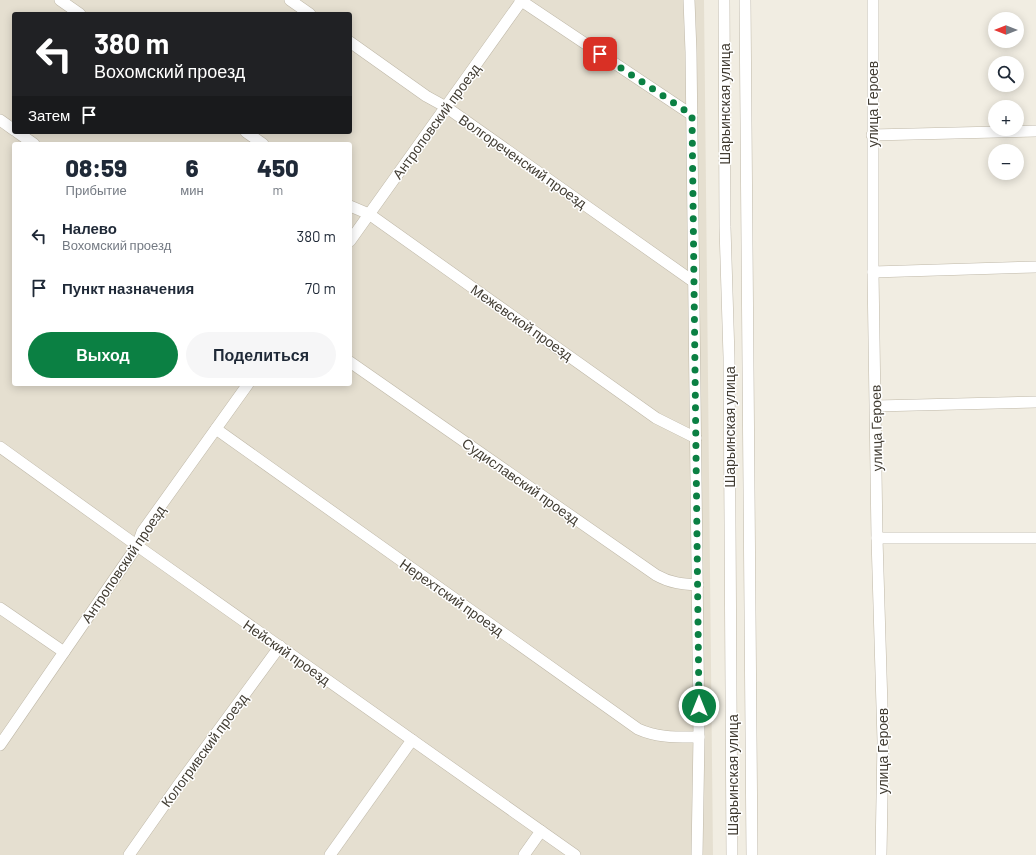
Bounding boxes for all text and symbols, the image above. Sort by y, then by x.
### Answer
north arrow [988,12,1024,48]
map controls [988,12,1024,180]
text: 380 m [94,26,169,60]
icon: left [28,28,80,80]
pin [583,37,617,71]
icon: arrive [589,43,611,65]
street label: Шарьинская улица [716,43,733,165]
button: search [988,56,1024,92]
text: Вохомский проезд [94,60,245,82]
street label: Антроповский проезд [389,60,483,182]
street label: улица Героев [864,61,881,147]
button: + [988,100,1024,136]
icon: arrive [78,104,100,126]
text: Затем [28,106,70,124]
street label: Волгореченский проезд [456,110,590,212]
button: − [988,144,1024,180]
text: 08:59 [65,153,127,182]
text: 6 [185,153,199,182]
text: 450 [257,153,299,182]
text: Прибытие [66,182,127,198]
text: мин [180,182,204,198]
text: m [272,182,283,198]
text: Налево [62,219,117,237]
icon: left [28,225,50,247]
text: 380 m [297,227,336,245]
text: Вохомский проезд [62,237,171,253]
icon: arrive [28,277,50,299]
text: Пункт назначения [62,279,194,297]
text: 70 m [305,279,336,297]
street label: Межевской проезд [468,280,576,364]
button: Выход [28,332,178,378]
button: Поделиться [186,332,336,378]
street label: Шарьинская улица [721,366,738,488]
street label: улица Героев [867,385,885,471]
street label: Судиславский проезд [459,434,583,528]
street label: Антроповский проезд [77,502,169,626]
street label: Нерехтский проезд [397,555,507,639]
street label: Нейский проезд [240,616,334,688]
position arrow [678,685,720,727]
street label: Кологривский проезд [157,690,251,810]
street label: улица Героев [874,708,891,794]
street label: Шарьинская улица [724,714,741,836]

